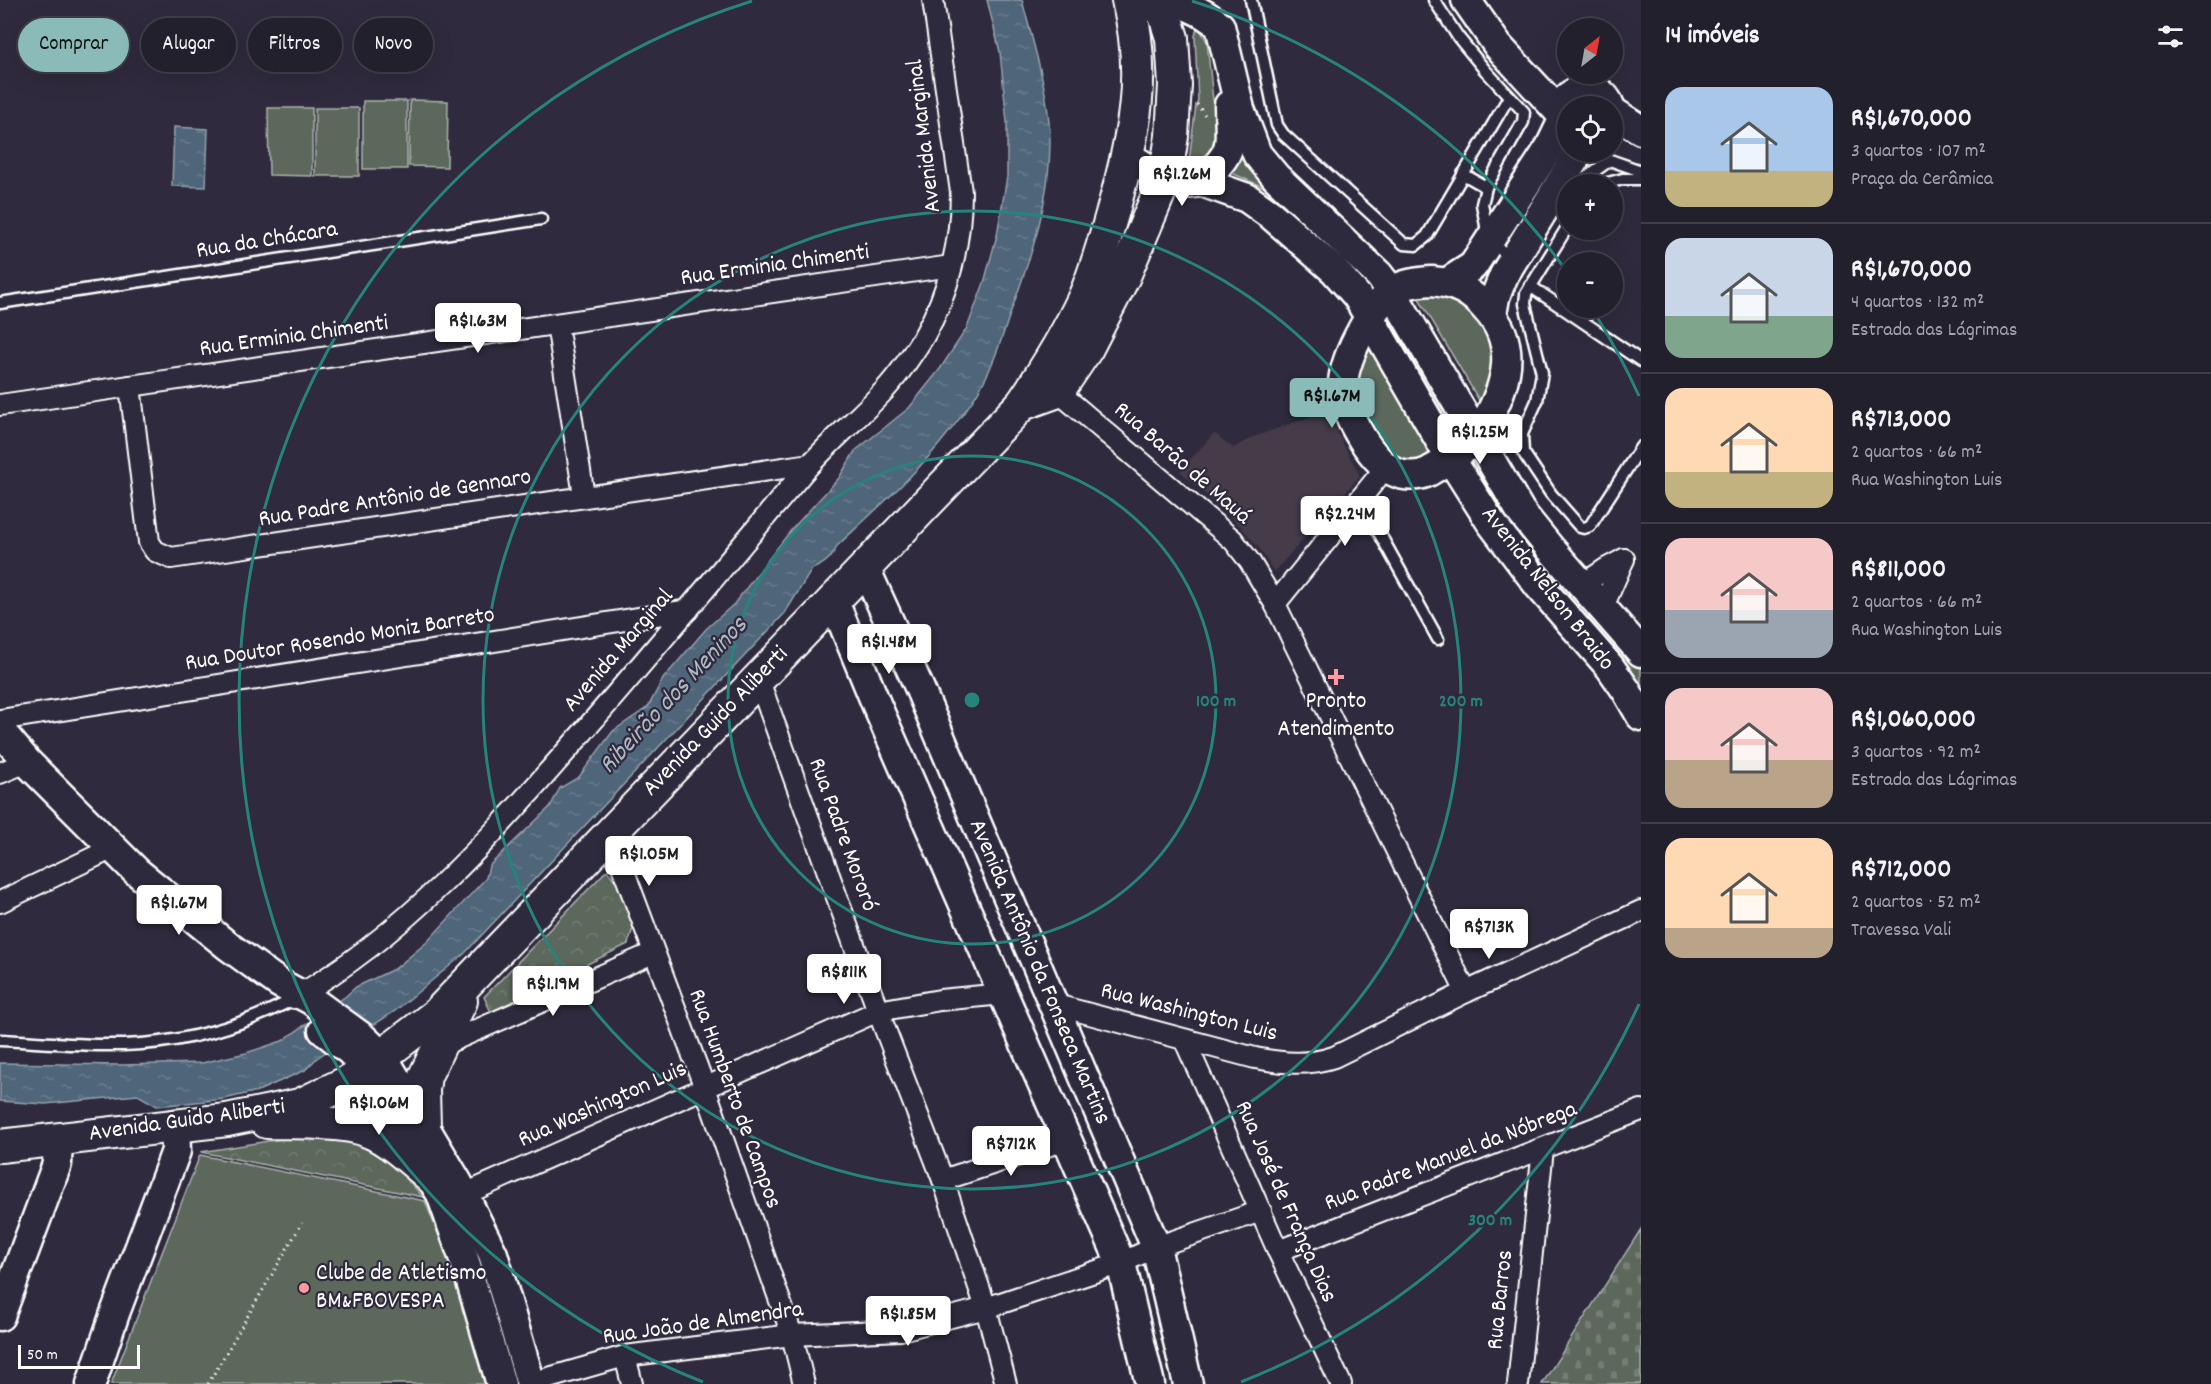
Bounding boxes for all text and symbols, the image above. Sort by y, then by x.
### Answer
chip: Comprar [18,18,129,72]
chip: Alugar [141,18,236,72]
chip: Filtros [248,18,342,72]
chip: Novo [354,18,433,72]
north arrow [1557,18,1623,84]
map controls [1557,18,1623,318]
text: 14 imóveis [1665,18,1760,55]
icon: filters [2154,20,2187,53]
street label: Avenida Marginal [899,57,951,215]
button: locate [1557,96,1623,162]
text: R$1,670,000 [1851,101,1972,138]
icon: home [1713,111,1785,183]
text: 3 quartos · 107 m² [1851,138,1986,166]
pin: R$1.26M [1127,156,1237,207]
text: R$1.26M [1153,161,1211,189]
text: Praça da Cerâmica [1851,166,1993,194]
button: + [1557,174,1623,240]
street label: Rua da Chácara [194,213,341,269]
street label: Rua Erminia Chimenti [678,236,872,296]
button: − [1557,252,1623,318]
text: R$1,670,000 [1851,252,1972,289]
icon: home [1713,262,1785,334]
text: 4 quartos · 132 m² [1851,289,1984,317]
pin: R$1.63M [423,303,533,354]
street label: Rua Erminia Chimenti [197,307,391,367]
text: R$1.63M [449,308,507,336]
text: Estrada das Lágrimas [1851,317,2017,345]
pin: R$1.67M [1277,378,1387,429]
text: R$1.67M [1304,383,1360,411]
street label: Rua Barão de Mauá [1105,394,1259,534]
text: R$713,000 [1851,402,1952,439]
icon: home [1713,412,1785,484]
pin: R$1.25M [1425,414,1535,465]
text: R$1.25M [1451,419,1509,447]
text: 2 quartos · 66 m² [1851,439,1982,467]
street label: Rua Padre Antônio de Gennaro [256,461,534,537]
text: Rua Washington Luis [1851,467,2002,495]
pin: R$2.24M [1290,496,1400,547]
street label: Avenida Nelson Braido [1472,500,1622,678]
text: R$2.24M [1315,501,1375,529]
text: R$811,000 [1851,552,1946,589]
icon: home [1713,562,1785,634]
street label: Avenida Marginal [556,581,683,720]
text: 2 quartos · 66 m² [1851,589,1982,617]
street label: Rua Doutor Rosendo Moniz Barreto [183,599,497,681]
water label: Ribeirão dos Meninos [591,608,758,783]
text: Rua Washington Luis [1851,617,2002,645]
pin: R$1.48M [834,624,944,675]
text: R$1.48M [861,629,917,657]
street label: Avenida Guido Aliberti [635,639,797,805]
marker: Pronto Atendimento [1327,668,1345,686]
place label: Pronto Atendimento [1278,685,1394,747]
centre of rings [962,690,982,710]
text: 100 m [1196,690,1236,715]
text: 200 m [1439,690,1483,715]
text: R$1,060,000 [1851,702,1976,739]
icon: home [1713,712,1785,784]
text: 3 quartos · 92 m² [1851,739,1981,767]
street label: Rua Padre Mororó [798,754,886,916]
text: Estrada das Lágrimas [1851,767,2017,795]
street label: Avenida Antônio da Fonseca Martins [959,814,1119,1130]
pin: R$1.05M [594,836,704,887]
text: R$1.05M [619,841,679,869]
text: R$712,000 [1851,852,1951,889]
icon: home [1713,862,1785,934]
pin: R$1.67M [124,885,234,936]
text: 2 quartos · 52 m² [1851,889,1981,917]
text: R$1.67M [151,890,207,918]
pin: R$713K [1440,909,1538,960]
text: R$713K [1464,914,1514,942]
text: Travessa Vali [1851,917,1951,945]
pin: R$811K [795,954,893,1005]
text: R$811K [821,959,867,987]
pin: R$1.19M [498,966,608,1017]
text: R$1.19M [527,971,579,999]
street label: Rua Washington Luis [1097,975,1281,1051]
street label: Rua Humberto de Campos [678,984,790,1214]
street label: Rua Washington Luis [513,1053,693,1157]
pin: R$1.06M [324,1085,434,1136]
street label: Avenida Guido Aliberti [87,1090,287,1152]
text: R$1.06M [349,1090,409,1118]
street label: Rua Padre Manuel da Nóbrega [1320,1093,1583,1221]
street label: Rua José de França Dias [1225,1096,1345,1308]
pin: R$712K [962,1126,1060,1177]
text: R$712K [986,1131,1036,1159]
text: 300 m [1468,1209,1512,1234]
street label: Rua Barros [1479,1248,1523,1352]
place label: Clube de Atletismo BM&FBOVESPA [316,1257,486,1319]
marker: Clube de Atletismo BM&FBOVESPA [297,1281,311,1295]
street label: Rua João de Almendra [601,1293,806,1355]
pin: R$1.85M [853,1296,963,1347]
text: R$1.85M [880,1301,936,1329]
scale bar [18,1342,140,1370]
text: 50 m [27,1344,58,1367]

